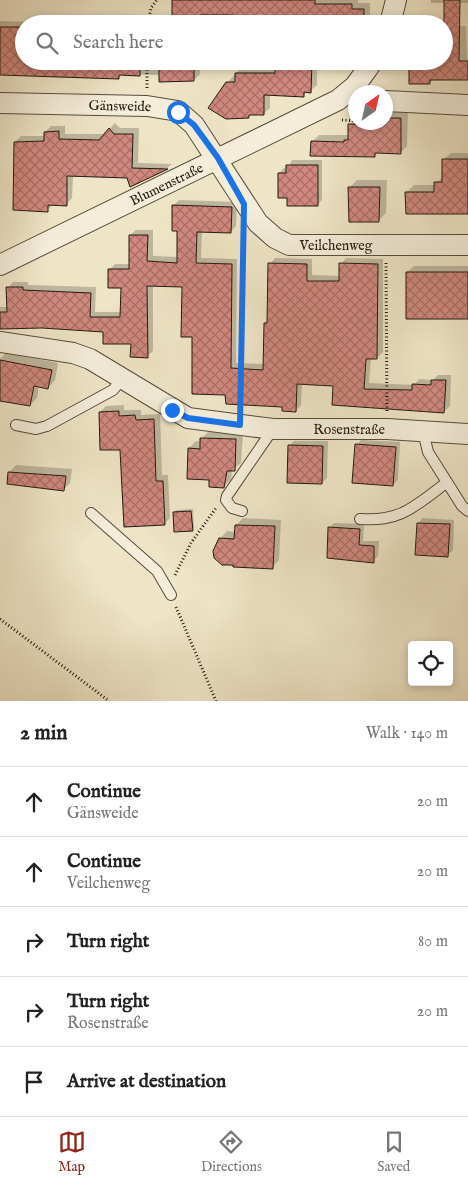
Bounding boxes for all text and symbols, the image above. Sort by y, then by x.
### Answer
search box [15,15,453,70]
icon: search [33,29,61,57]
text: Search here [73,31,164,55]
north arrow [348,85,393,130]
street label: Gänsweide [88,97,153,117]
route start [167,101,190,124]
street label: Blumenstraße [127,159,207,210]
street label: Veilchenweg [299,237,373,255]
route end [161,399,184,422]
street label: Rosenstraße [313,421,385,439]
map controls [408,641,453,686]
button: locate [408,641,453,686]
text: 2 min [20,720,67,747]
text: Walk · 140 m [366,724,448,744]
text: Continue [67,780,141,804]
icon: ahead [20,788,48,816]
text: 20 m [417,792,448,812]
text: Gänsweide [67,804,139,824]
text: Continue [67,850,141,874]
icon: ahead [20,858,48,886]
text: 20 m [417,862,448,882]
text: Veilchenweg [67,874,150,894]
icon: right [20,928,48,956]
text: Turn right [67,930,149,954]
text: 80 m [418,932,448,952]
text: Turn right [67,990,149,1014]
icon: right [20,998,48,1026]
text: 20 m [417,1002,448,1022]
text: Rosenstraße [67,1014,149,1034]
icon: arrive [20,1068,48,1096]
text: Arrive at destination [67,1070,226,1094]
tab: Map [58,1128,86,1176]
tab: Directions [201,1128,262,1176]
tab: Saved [377,1128,410,1176]

